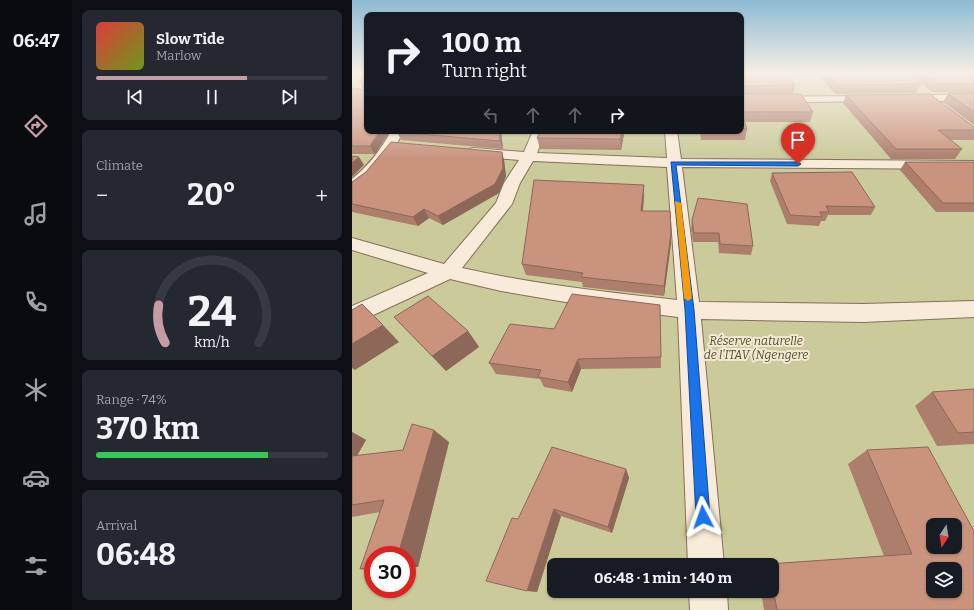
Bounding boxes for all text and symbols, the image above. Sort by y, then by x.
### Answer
text: 100 m [442,26,521,59]
icon: right [376,28,428,80]
text: 06:47 [13,30,59,52]
text: Slow Tide [156,30,224,48]
text: Marlow [156,48,201,63]
text: Turn right [442,60,527,82]
icon: previous [124,86,146,108]
icon: pause [201,86,223,108]
icon: next [278,86,300,108]
icon: left [480,104,502,126]
icon: ahead [522,104,544,126]
icon: ahead [564,104,586,126]
icon: right [606,104,628,126]
icon: directions [22,112,50,140]
pin [781,123,815,164]
icon: arrive [787,129,809,151]
text: Climate [96,158,143,173]
text: 20° [187,177,236,213]
text: − [96,182,108,209]
text: + [315,182,328,209]
icon: music [22,200,50,228]
text: 24 [188,287,236,337]
icon: phone [22,288,50,316]
text: km/h [194,334,230,351]
park label: Réserve naturelle de l'ITAV (Ngengere [704,334,808,362]
icon: climate [22,376,50,404]
text: Range · 74% [96,392,167,407]
text: 370 km [96,411,199,447]
icon: car [22,464,50,492]
position arrow [682,496,724,538]
text: Arrival [96,518,137,533]
north arrow [926,518,962,554]
map controls [926,518,962,598]
text: 06:48 [96,537,176,573]
speed limit sign: 30 [364,546,416,598]
icon: filters [22,552,50,580]
button: layers [926,562,962,598]
text: 06:48 · 1 min · 140 m [594,569,732,587]

